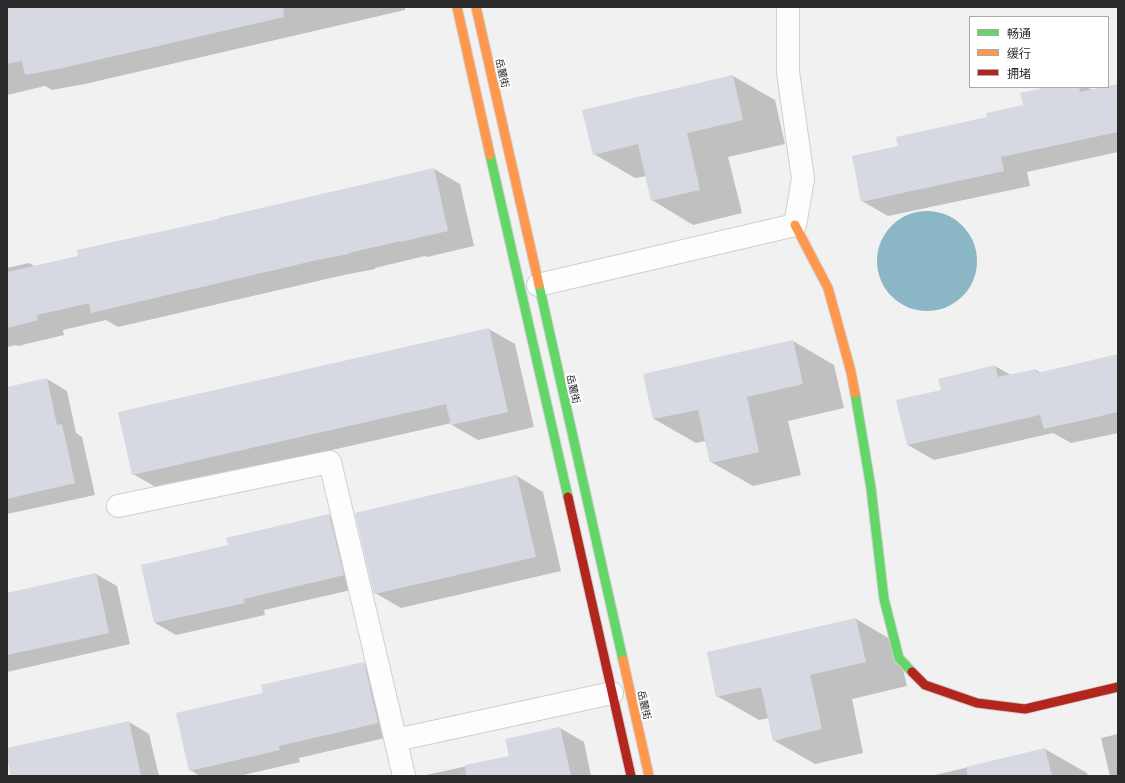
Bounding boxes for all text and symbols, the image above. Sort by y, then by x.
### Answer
legend [969,16,1109,88]
text: 畅通 [1007,26,1031,40]
text: 缓行 [1007,46,1031,60]
street label: 岳麓街 [493,57,511,89]
text: 拥堵 [1007,66,1031,80]
street label: 岳麓街 [564,373,582,405]
street label: 岳麓街 [635,689,653,721]

